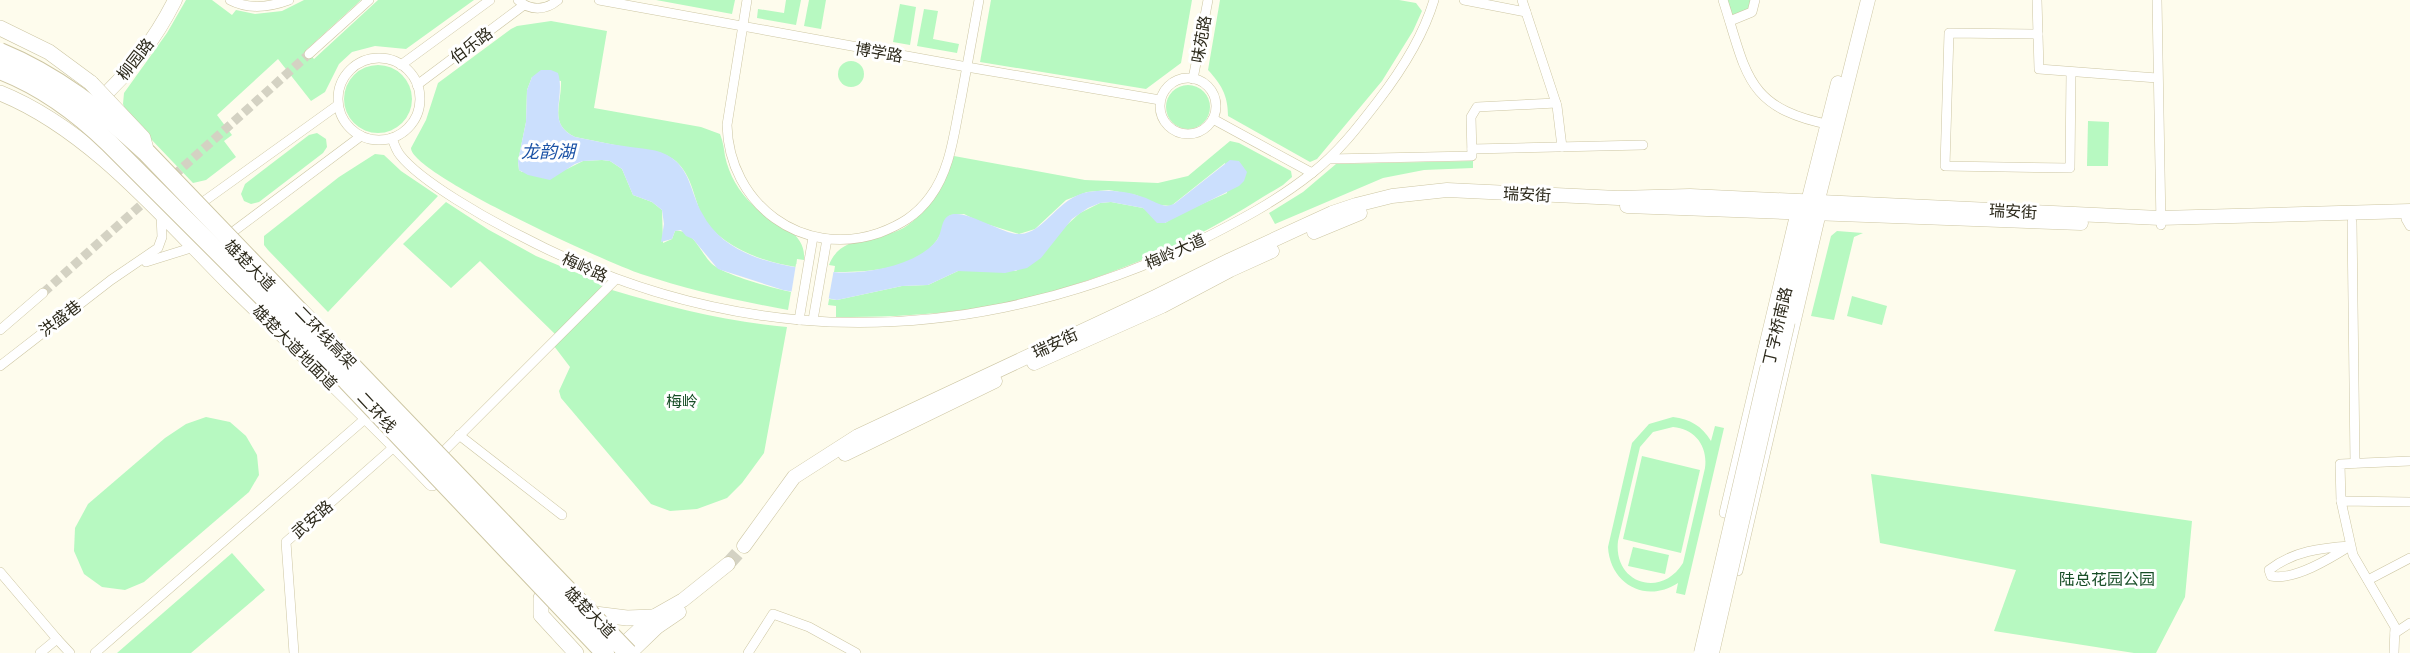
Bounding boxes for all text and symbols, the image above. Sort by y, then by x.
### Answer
street label: 味苑路 [1188,14,1214,64]
street label: 伯乐路 [446,23,496,67]
street label: 柳园路 [113,35,157,83]
street label: 博学路 [854,39,904,65]
water label: 龙韵湖 [521,141,578,161]
street label: 瑞安街 [1503,184,1551,204]
street label: 瑞安街 [1989,201,2037,221]
street label: 梅岭大道 [1142,230,1208,272]
street label: 雄楚大道 [221,236,279,294]
street label: 梅岭路 [559,249,611,285]
street label: 丁字桥南路 [1759,285,1795,367]
street label: 洪盛巷 [35,296,85,340]
street label: 雄楚大道地面道 [249,301,341,393]
street label: 二环线高架 [292,302,360,372]
street label: 瑞安街 [1029,325,1081,361]
street label: 二环线 [354,388,400,436]
park label: 梅岭 [666,392,698,410]
street label: 武安路 [288,496,336,542]
park label: 陆总花园公园 [2059,570,2155,588]
street label: 雄楚大道 [561,583,619,641]

